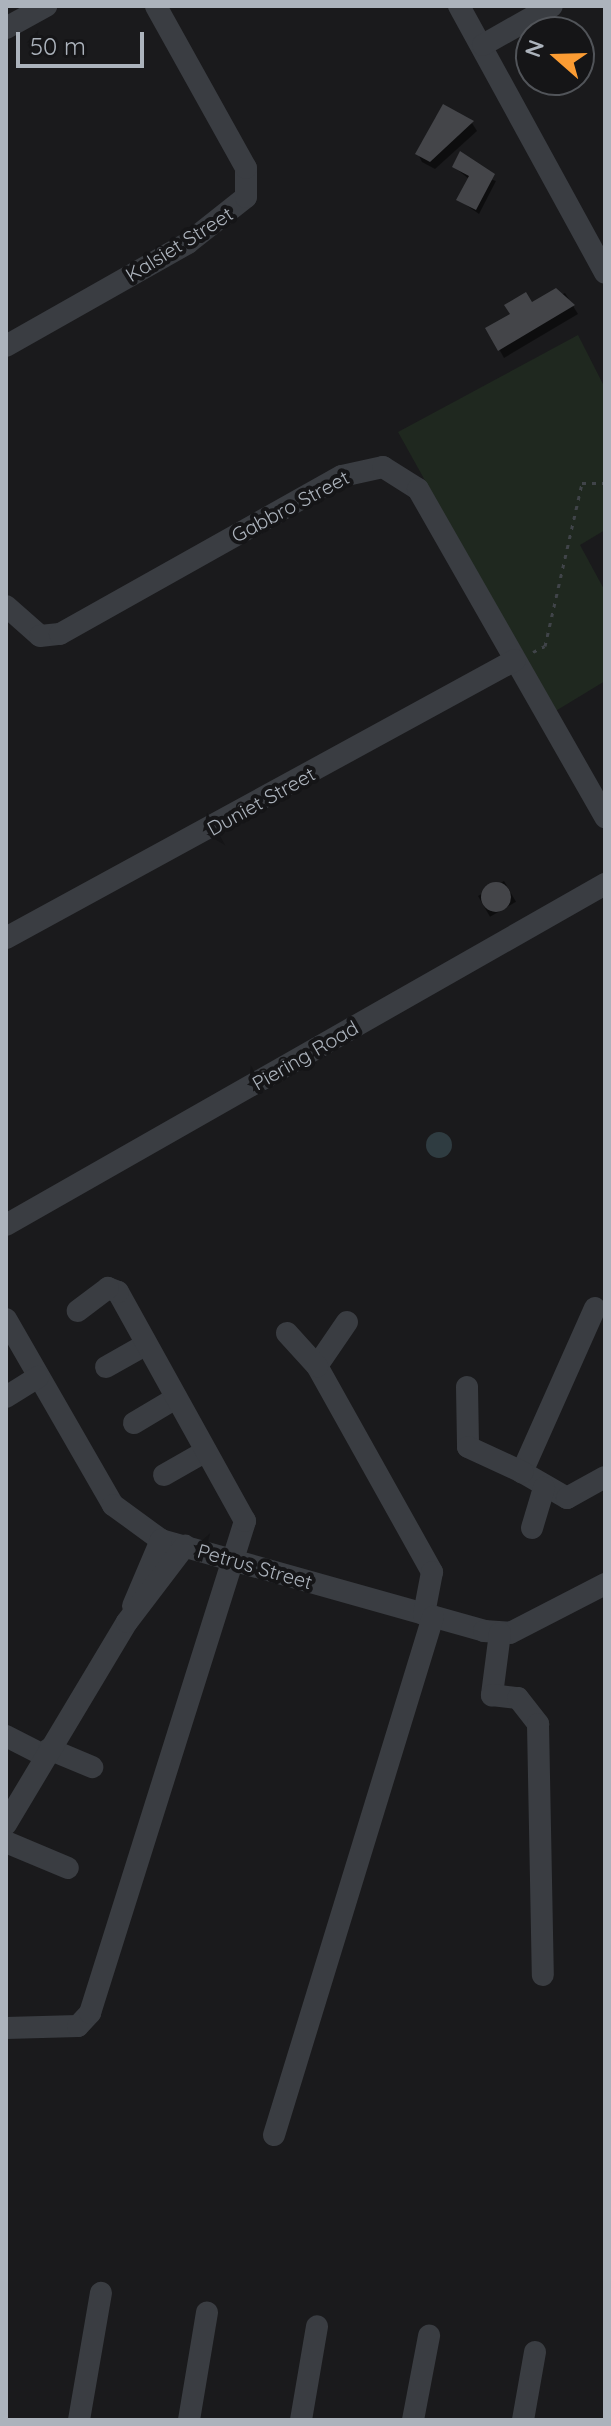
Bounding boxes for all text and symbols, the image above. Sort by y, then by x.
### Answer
scale bar [20,16,148,66]
north arrow [515,16,595,96]
text: 50 m [30,31,86,61]
text: N [518,36,550,61]
street label: Kalsiet Street [121,201,237,287]
street label: Gabbro Street [227,465,353,547]
street label: Duniet Street [203,761,319,841]
street label: Piering Road [248,1015,362,1095]
street label: Petrus Street [195,1538,315,1594]

